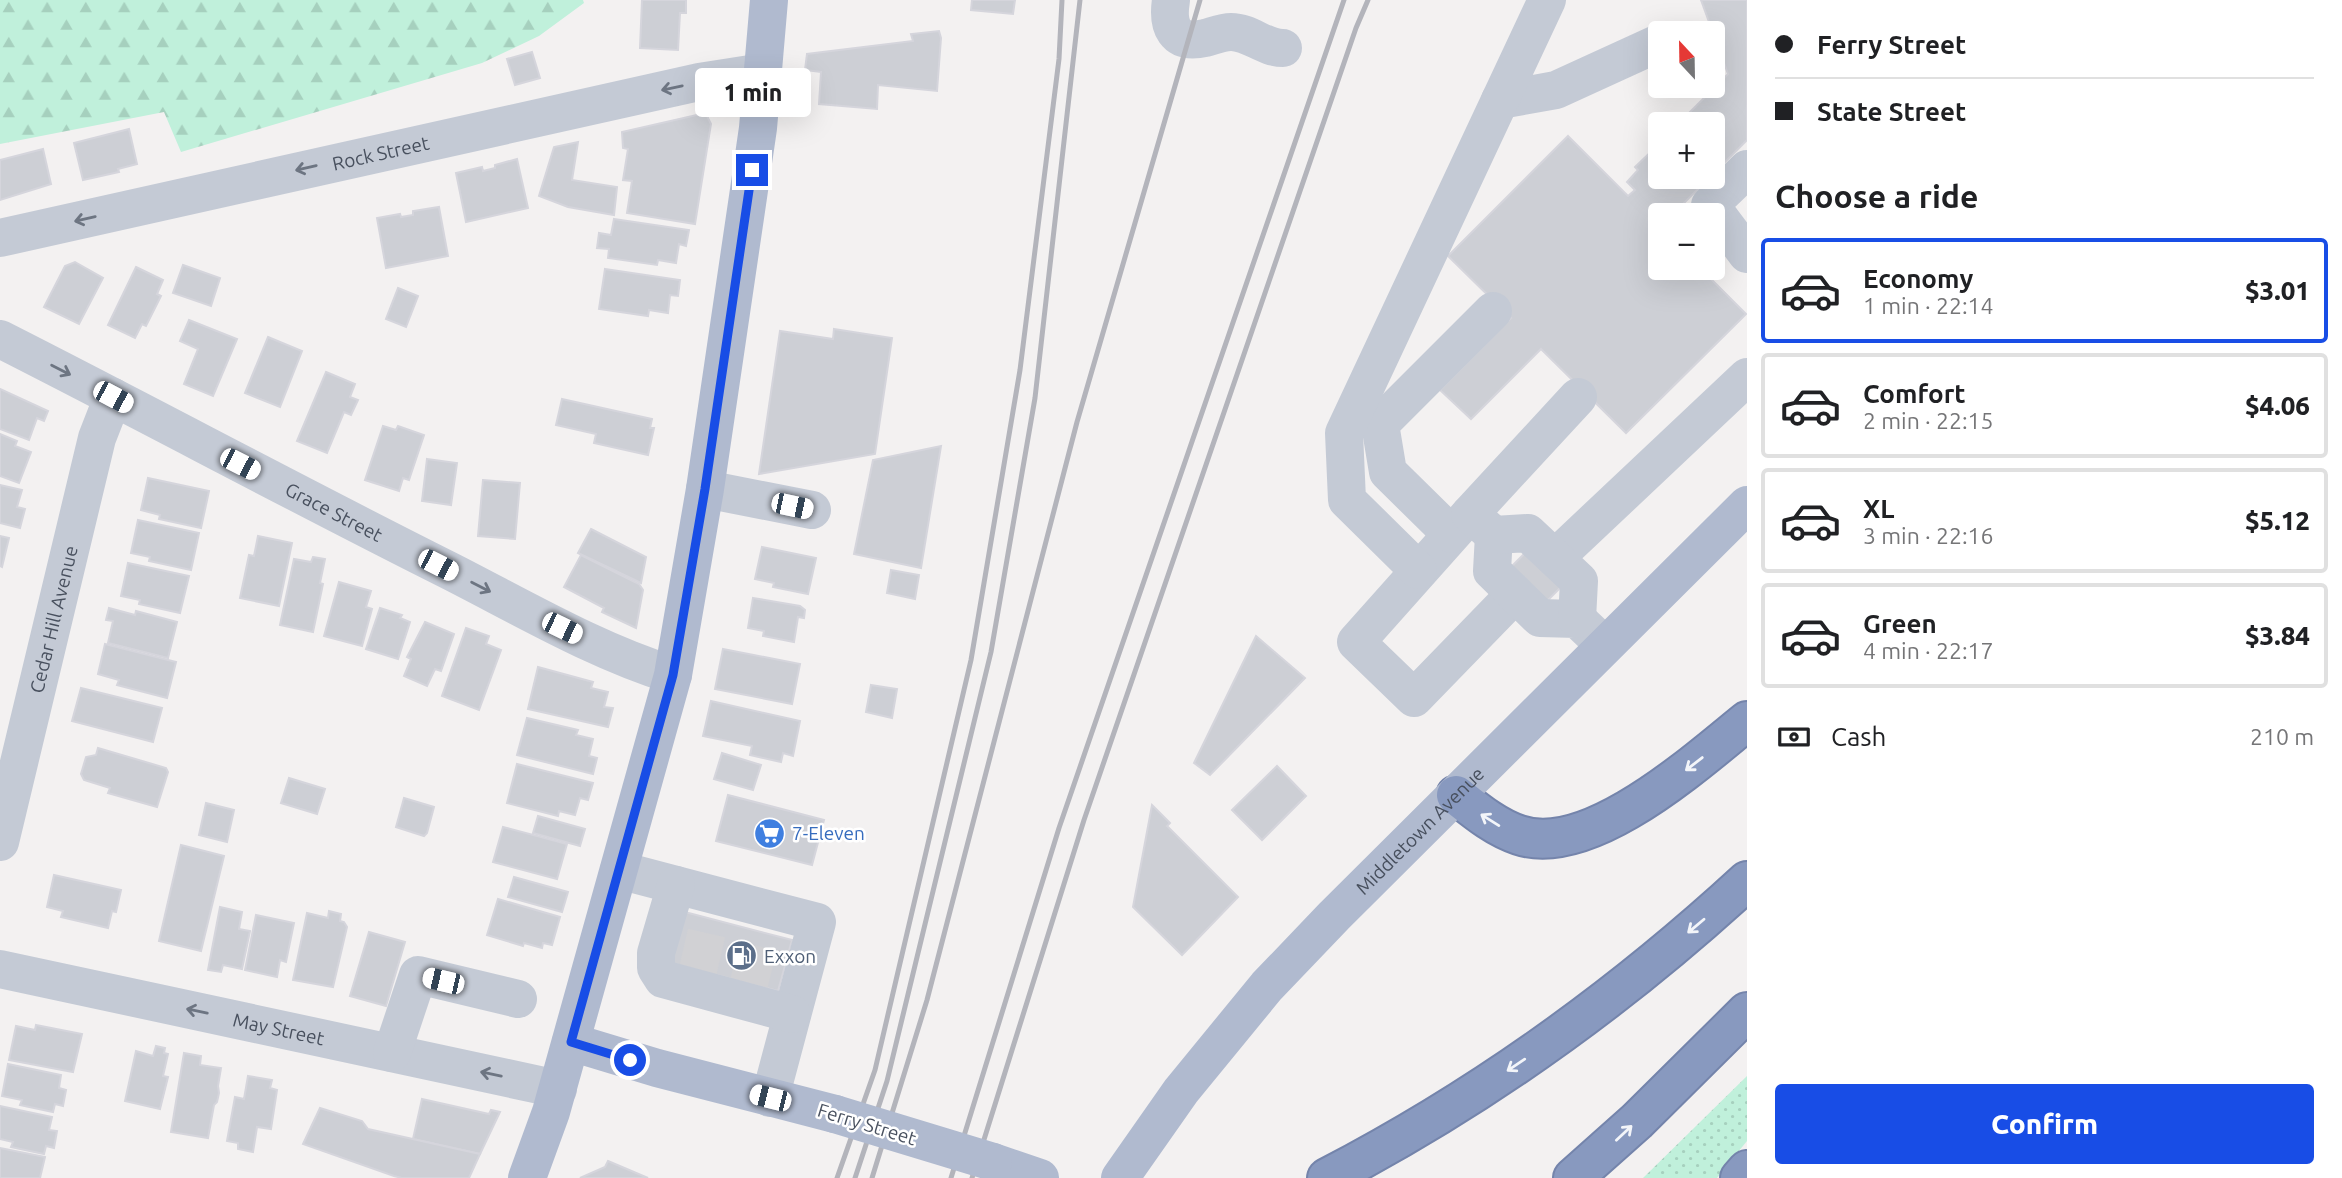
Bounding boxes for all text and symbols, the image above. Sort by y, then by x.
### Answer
north arrow [1648,21,1726,98]
map controls [1648,21,1725,280]
text: Ferry Street [1817,30,1966,59]
callout: 1 min [694,68,810,118]
text: 1 min [724,80,782,105]
one-way arrow [661,82,684,95]
text: State Street [1817,97,1966,126]
button: + [1648,112,1725,189]
street label: Rock Street [330,131,432,175]
route end [736,154,768,186]
one-way arrow [295,162,318,176]
text: Choose a ride [1775,178,1978,214]
button: − [1648,203,1725,280]
one-way arrow [74,213,96,226]
icon: car [1779,259,1842,322]
text: Economy [1863,264,1973,293]
text: $3.01 [2245,276,2310,305]
text: 1 min · 22:14 [1863,293,1994,318]
one-way arrow [50,364,71,378]
icon: car [1779,374,1842,437]
car [90,378,137,416]
text: Comfort [1863,379,1966,408]
text: $4.06 [2245,391,2310,420]
text: 2 min · 22:15 [1863,408,1994,433]
car [217,445,264,483]
street label: Grace Street [282,478,387,546]
icon: car [1779,489,1842,552]
car [770,491,815,521]
text: XL [1863,494,1894,523]
text: $5.12 [2245,506,2310,535]
text: 3 min · 22:16 [1863,523,1994,548]
street label: Cedar Hill Avenue [25,543,82,695]
car [415,546,462,584]
one-way arrow [470,580,491,594]
icon: car [1779,604,1842,667]
car [539,609,586,647]
text: Green [1863,609,1937,638]
text: $3.84 [2245,621,2310,650]
text: 4 min · 22:17 [1863,638,1994,663]
icon: cash [1775,718,1813,756]
text: Cash [1831,722,1886,751]
text: 210 m [2250,724,2314,749]
one-way arrow [1685,756,1703,771]
street label: Middletown Avenue [1351,762,1488,899]
one-way arrow [1481,813,1501,827]
supermarket icon: 7-Eleven [752,816,786,850]
place label: 7-Eleven [792,822,865,844]
one-way arrow [1687,918,1705,934]
fuel station icon: Exxon [724,939,758,973]
place label: Exxon [764,945,816,967]
car [421,966,466,996]
one-way arrow [186,1004,209,1018]
street label: May Street [231,1008,327,1050]
route start [614,1044,646,1076]
one-way arrow [1507,1057,1526,1072]
one-way arrow [480,1067,503,1081]
car [748,1083,793,1113]
button: Confirm [1775,1084,2314,1164]
street label: Ferry Street [815,1099,919,1150]
one-way arrow [1615,1124,1632,1141]

